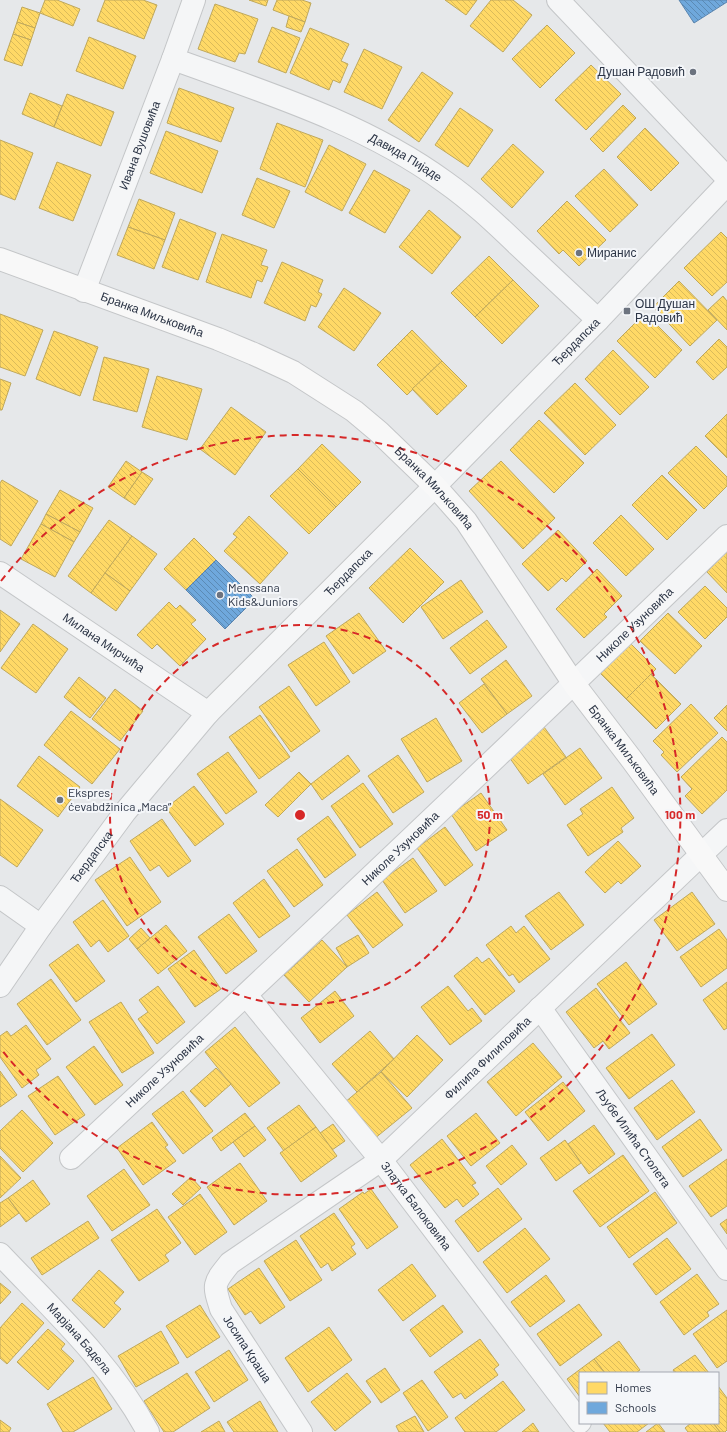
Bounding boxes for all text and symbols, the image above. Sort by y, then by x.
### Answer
place label: Душан Радовић [598,64,685,79]
marker: Душан Радовић [688,67,698,77]
street label: Ивана Вушовића [116,98,162,191]
street label: Давида Пијаде [367,130,445,184]
place label: Миранис [587,245,636,260]
marker: Миранис [574,248,584,258]
street label: Бранка Миљковића [99,289,206,339]
place label: ОШ Душан Радовић [635,296,695,325]
marker: ОШ Душан Радовић [622,306,632,316]
street label: Ђердапска [549,314,602,369]
street label: Бранка Миљковића [392,443,478,532]
street label: Ђердапска [321,545,375,599]
place label: Menssana Kids&Juniors [228,580,298,608]
street label: Николе Узуновића [593,584,676,664]
marker: Menssana Kids&Juniors [215,590,225,600]
street label: Милана Мирчића [61,609,148,675]
street label: Бранка Миљковића [586,702,663,797]
place label: Ekspres ćevabdžinica „Maca” [68,785,172,813]
marker: Ekspres ćevabdžinica „Maca” [55,795,65,805]
text: 50 m [477,807,503,821]
text: 100 m [665,807,695,821]
centre of rings [293,808,307,822]
street label: Николе Узуновића [358,808,442,888]
street label: Ђердапска [67,827,115,886]
street label: Филипа Филиповића [441,1013,533,1102]
street label: Николе Узуновића [122,1030,206,1110]
street label: Љубе Илића Столета [594,1085,674,1190]
street label: Златка Балоковића [379,1158,455,1253]
street label: Марјана Бадела [45,1300,115,1377]
street label: Јосипа Краша [220,1312,275,1386]
legend [579,1372,719,1424]
text: Homes [615,1380,652,1394]
text: Schools [615,1400,656,1414]

